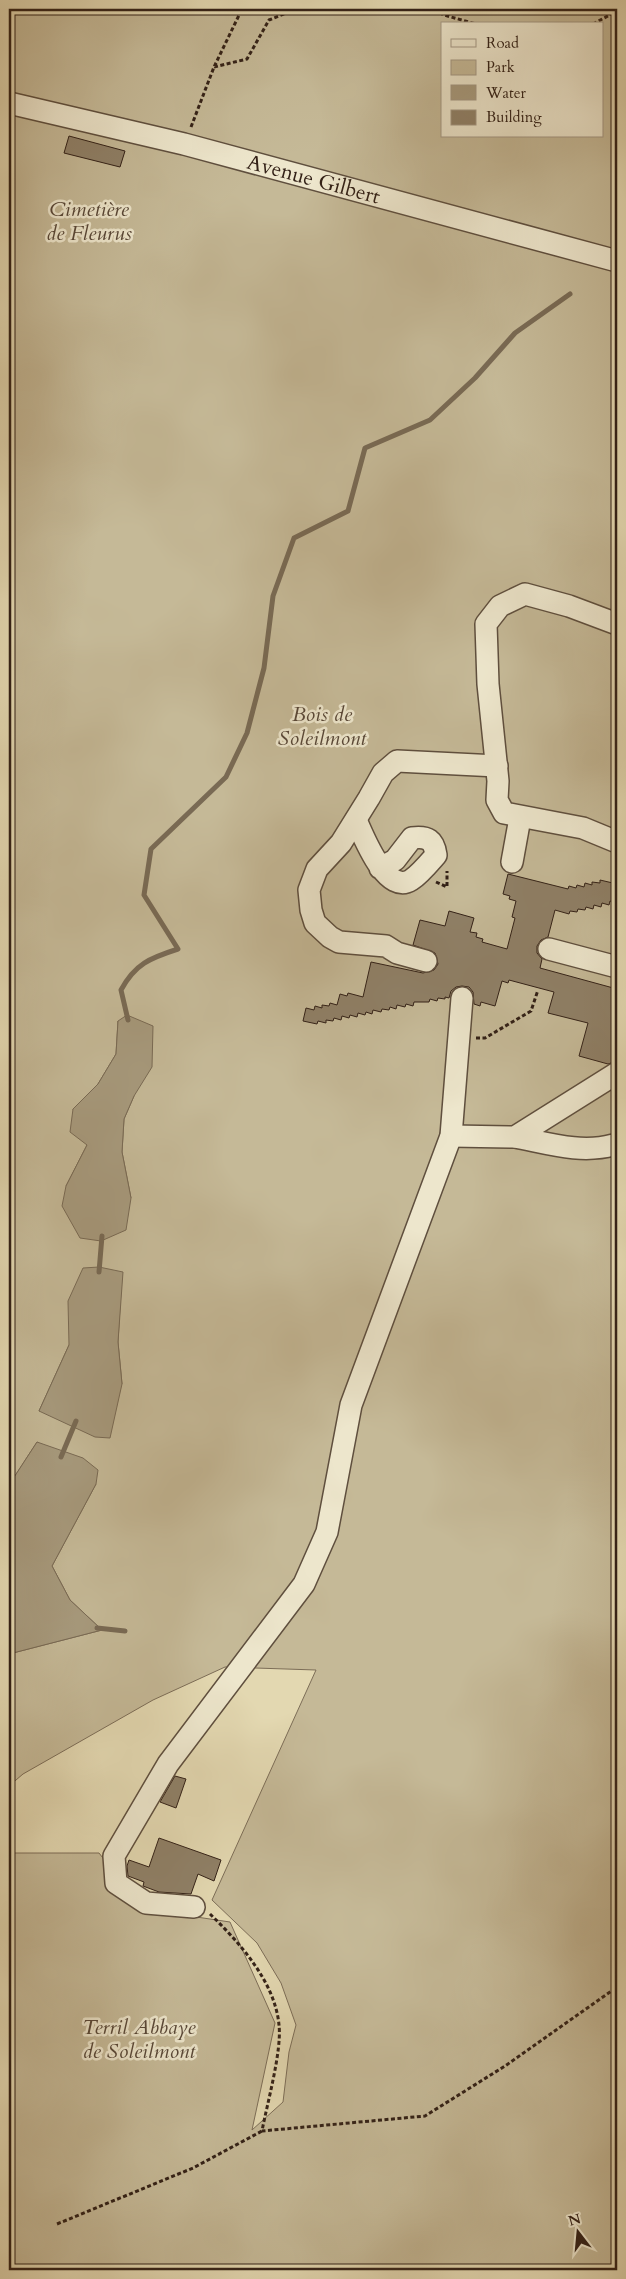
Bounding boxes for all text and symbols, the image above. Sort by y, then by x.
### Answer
legend [441,22,604,138]
text: Road [486,33,519,53]
text: Park [486,57,515,77]
text: Water [485,83,527,103]
text: Building [486,107,542,127]
street label: Avenue Gilbert [244,148,384,211]
park label: Cimetière de Fleurus [46,195,132,248]
park label: Bois de Soleilmont [278,700,367,753]
park label: Terril Abbaye de Soleilmont [82,2013,197,2066]
north arrow [554,2206,604,2256]
text: N [566,2209,583,2231]

